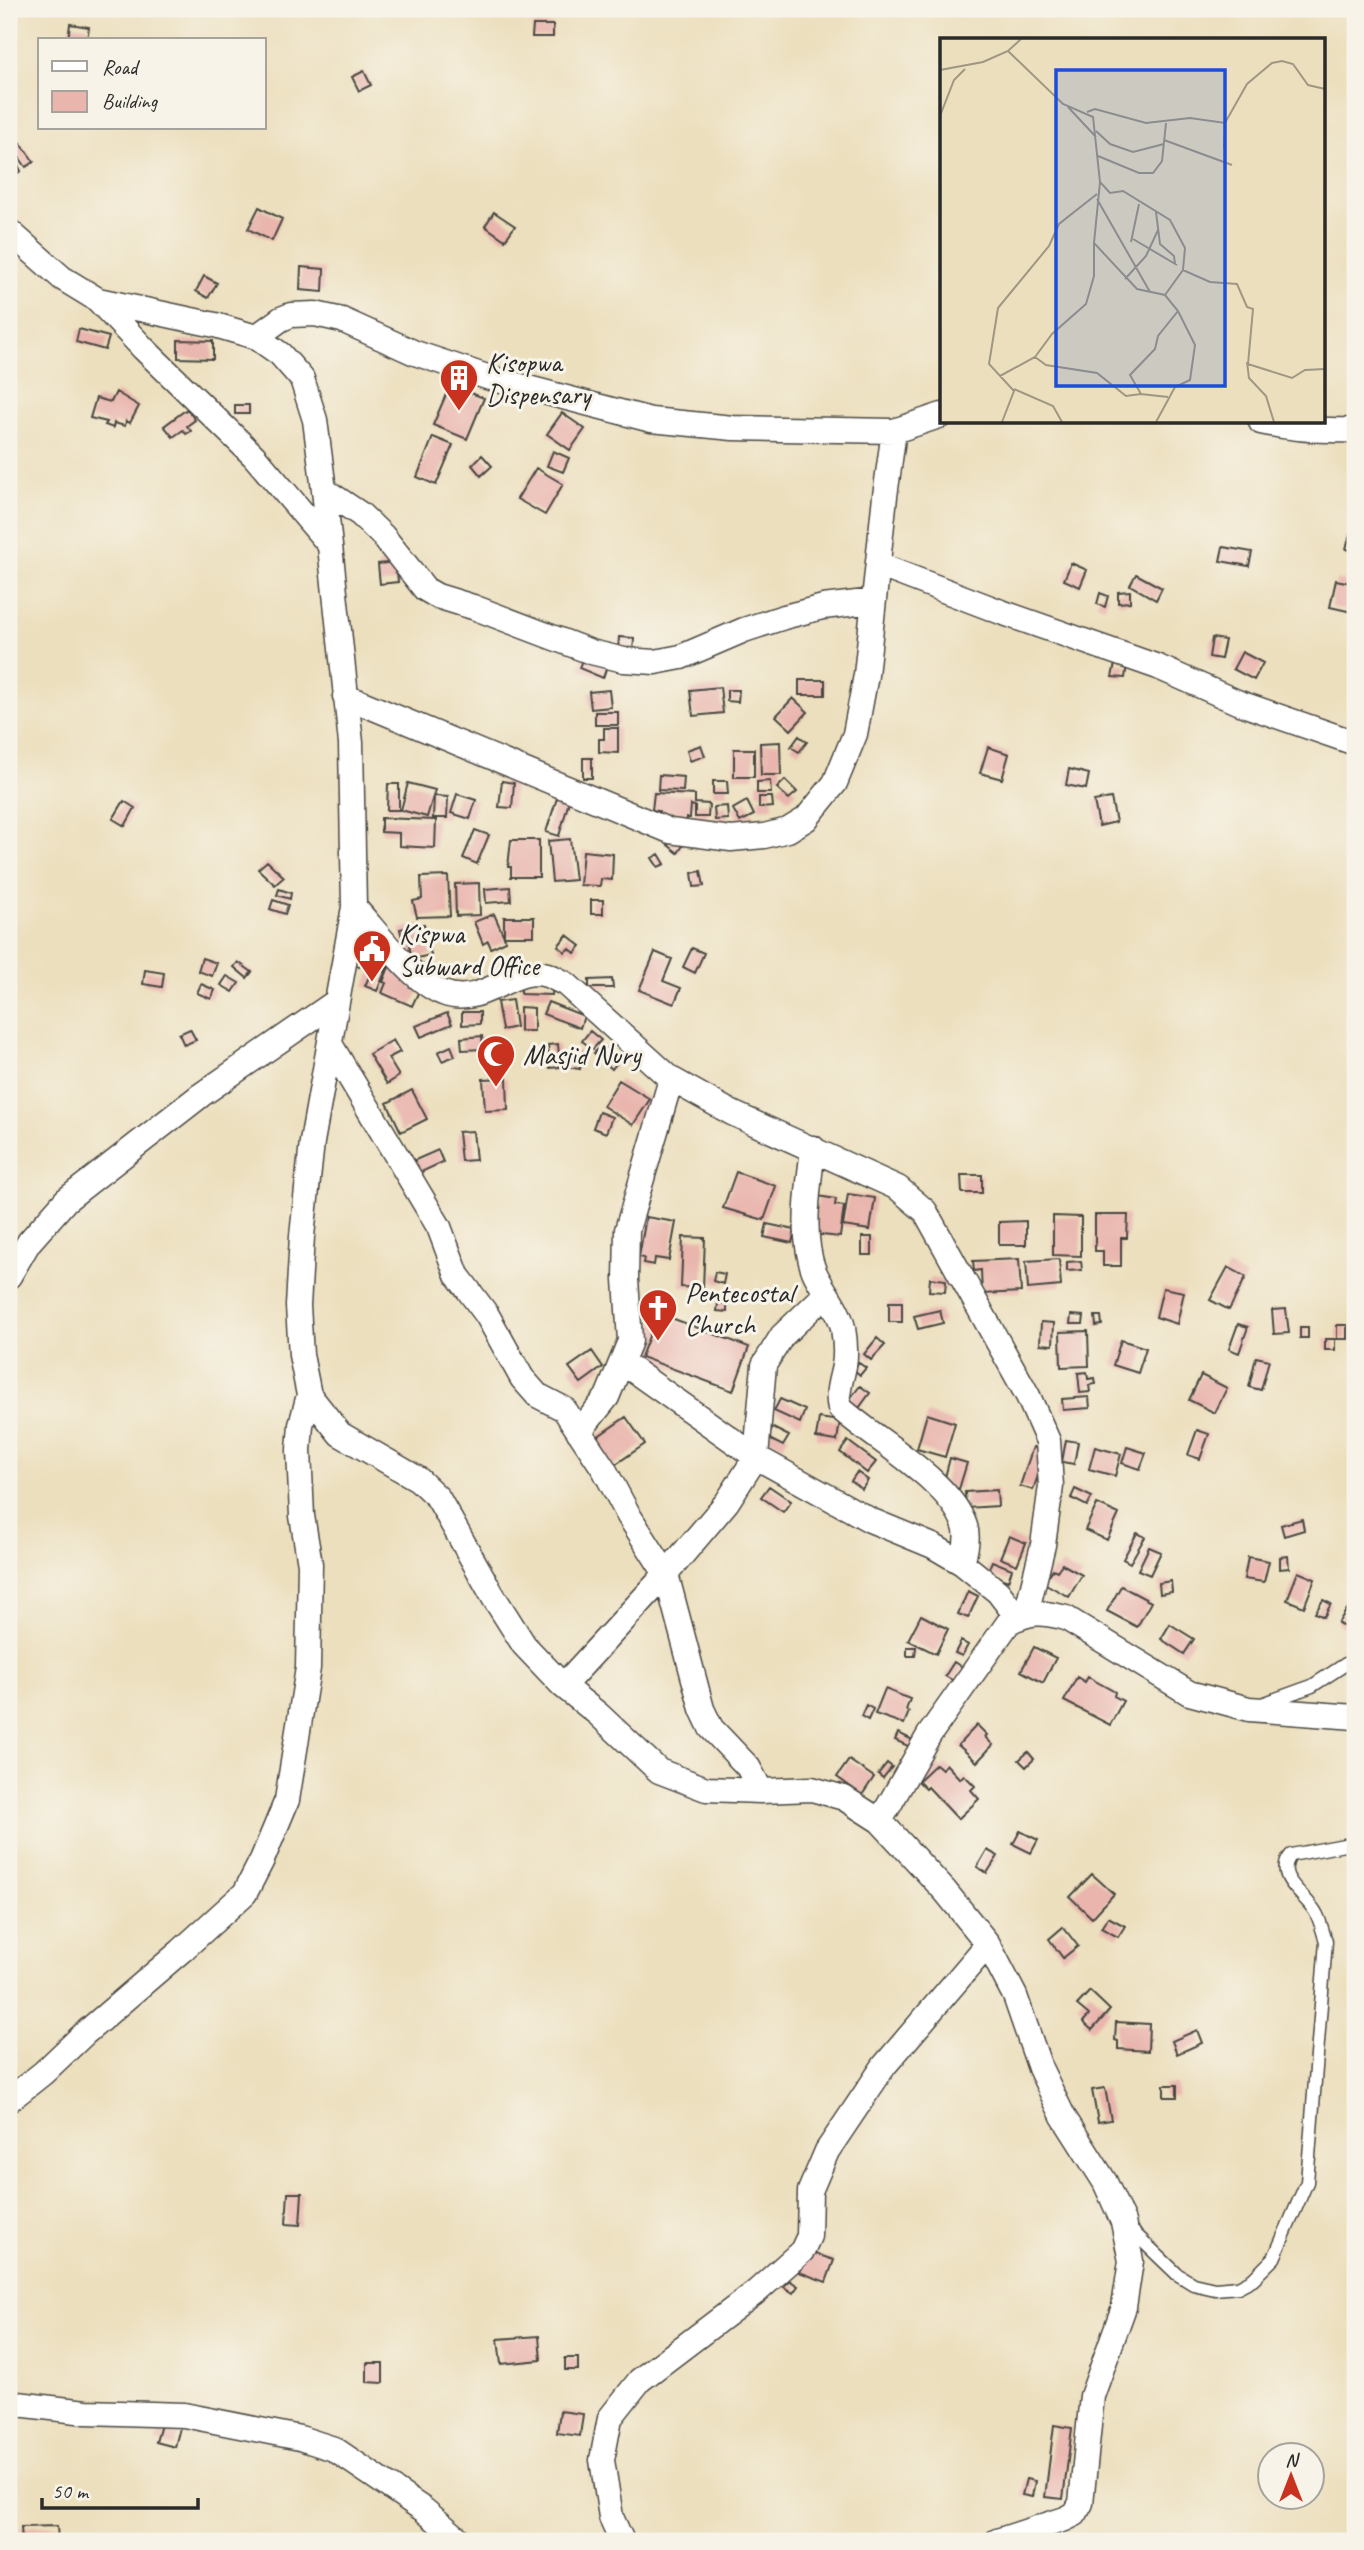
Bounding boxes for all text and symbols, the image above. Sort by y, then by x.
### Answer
legend [38,38,266,130]
inset map [940,38,1326,424]
text: Road [102,54,141,80]
text: Building [102,88,159,114]
place label: Kisopwa Dispensary [486,345,593,412]
building icon: Kisopwa Dispensary [438,357,480,412]
place label: Kispwa Subward Office [399,916,541,983]
public building icon: Kispwa Subward Office [351,928,393,983]
mosque icon: Masjid Nury [475,1033,517,1088]
place label: Masjid Nury [523,1037,643,1072]
place label: Pentecostal Church [685,1275,799,1342]
church icon: Pentecostal Church [637,1287,679,1342]
north arrow [1256,2442,1326,2512]
text: N [1285,2448,1300,2472]
scale bar [42,2466,198,2510]
text: 50 m [52,2478,90,2504]

